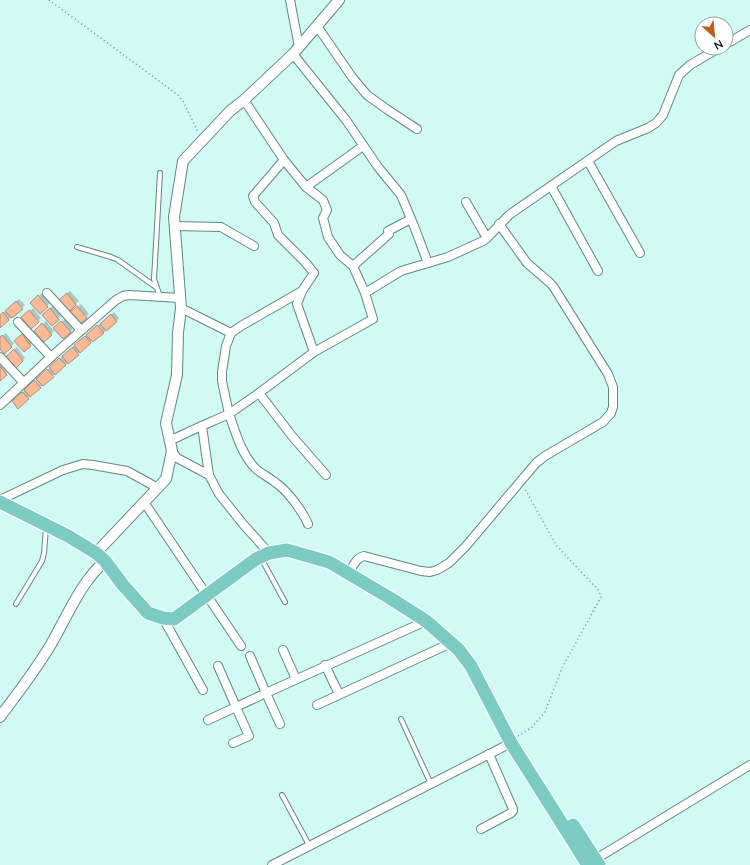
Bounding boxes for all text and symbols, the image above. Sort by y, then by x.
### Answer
north arrow [694,16,734,56]
text: N [712,37,725,53]

